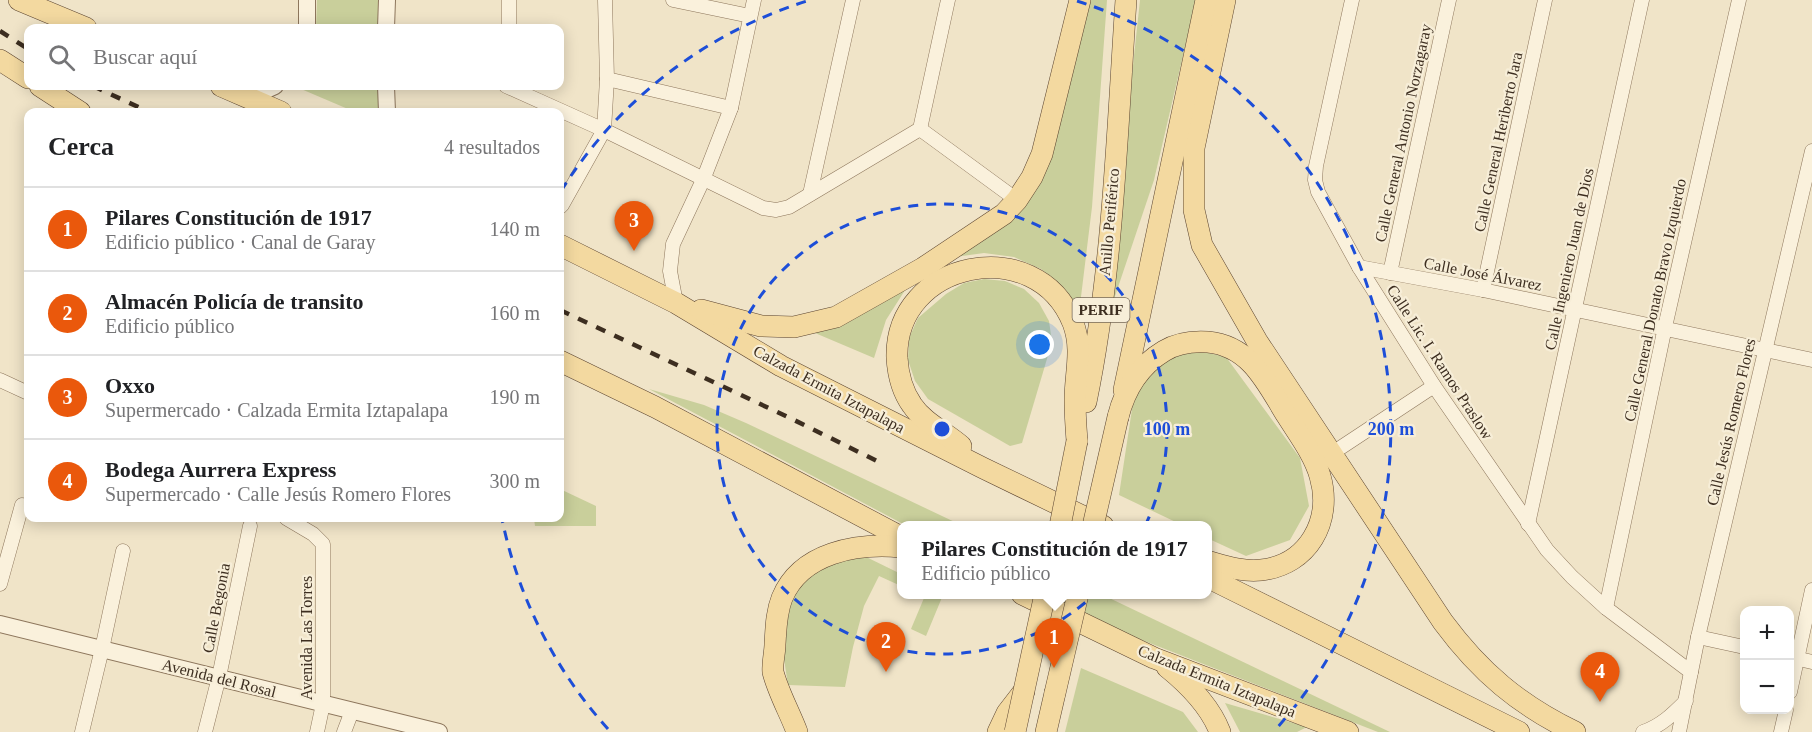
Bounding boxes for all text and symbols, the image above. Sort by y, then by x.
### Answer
street label: Calle General Antonio Norzagaray [1372,22,1435,244]
search box [24,24,564,90]
icon: search [45,41,78,74]
text: Buscar aquí [93,44,197,69]
street label: Calle General Heriberto Jara [1471,51,1525,233]
text: Cerca [48,132,114,161]
text: 4 resultados [444,136,540,158]
street label: Calle Ingeniero Juan de Dios [1541,166,1598,352]
street label: Anillo Periférico [1096,167,1122,277]
street label: Calle General Donato Bravo Izquierdo [1621,177,1690,423]
pin: 3 [614,202,654,251]
text: Pilares Constitución de 1917 [105,205,372,230]
text: 1 [63,218,73,240]
text: 140 m [489,218,540,240]
text: Edificio público · Canal de Garay [105,231,375,253]
street label: Calle José Álvarez [1423,253,1544,294]
street label: Calle Lic. I. Ramos Praslow [1384,282,1496,443]
text: Almacén Policía de transito [105,289,363,314]
road number: PERIF [1072,298,1130,322]
text: 2 [63,302,73,324]
text: 160 m [489,302,540,324]
text: Edificio público [105,315,234,337]
your location [1025,330,1054,359]
street label: Calle Jesús Romero Flores [1703,337,1759,507]
street label: Calzada Ermita Iztapalapa [750,342,908,437]
text: Oxxo [105,373,155,398]
text: 3 [63,386,73,408]
text: 190 m [489,386,540,408]
text: Supermercado · Calzada Ermita Iztapalapa [105,399,448,421]
centre of rings [932,419,952,439]
text: 100 m [1144,419,1190,439]
text: 200 m [1368,419,1414,439]
text: Bodega Aurrera Express [105,457,336,482]
text: 4 [63,470,73,492]
text: 300 m [489,470,540,492]
text: Supermercado · Calle Jesús Romero Flores [105,483,451,505]
popup [897,521,1212,599]
text: Pilares Constitución de 1917 [921,536,1188,561]
street label: Calle Begonia [199,562,234,655]
text: Edificio público [921,562,1051,584]
street label: Avenida Las Torres [298,576,315,700]
map controls [1740,606,1794,714]
button: + [1740,606,1794,660]
pin: 1 [1034,618,1074,668]
pin: 2 [866,622,906,672]
street label: Calzada Ermita Iztapalapa [1135,642,1298,721]
pin: 4 [1580,652,1620,702]
street label: Avenida del Rosal [160,656,278,701]
button: − [1740,660,1794,714]

